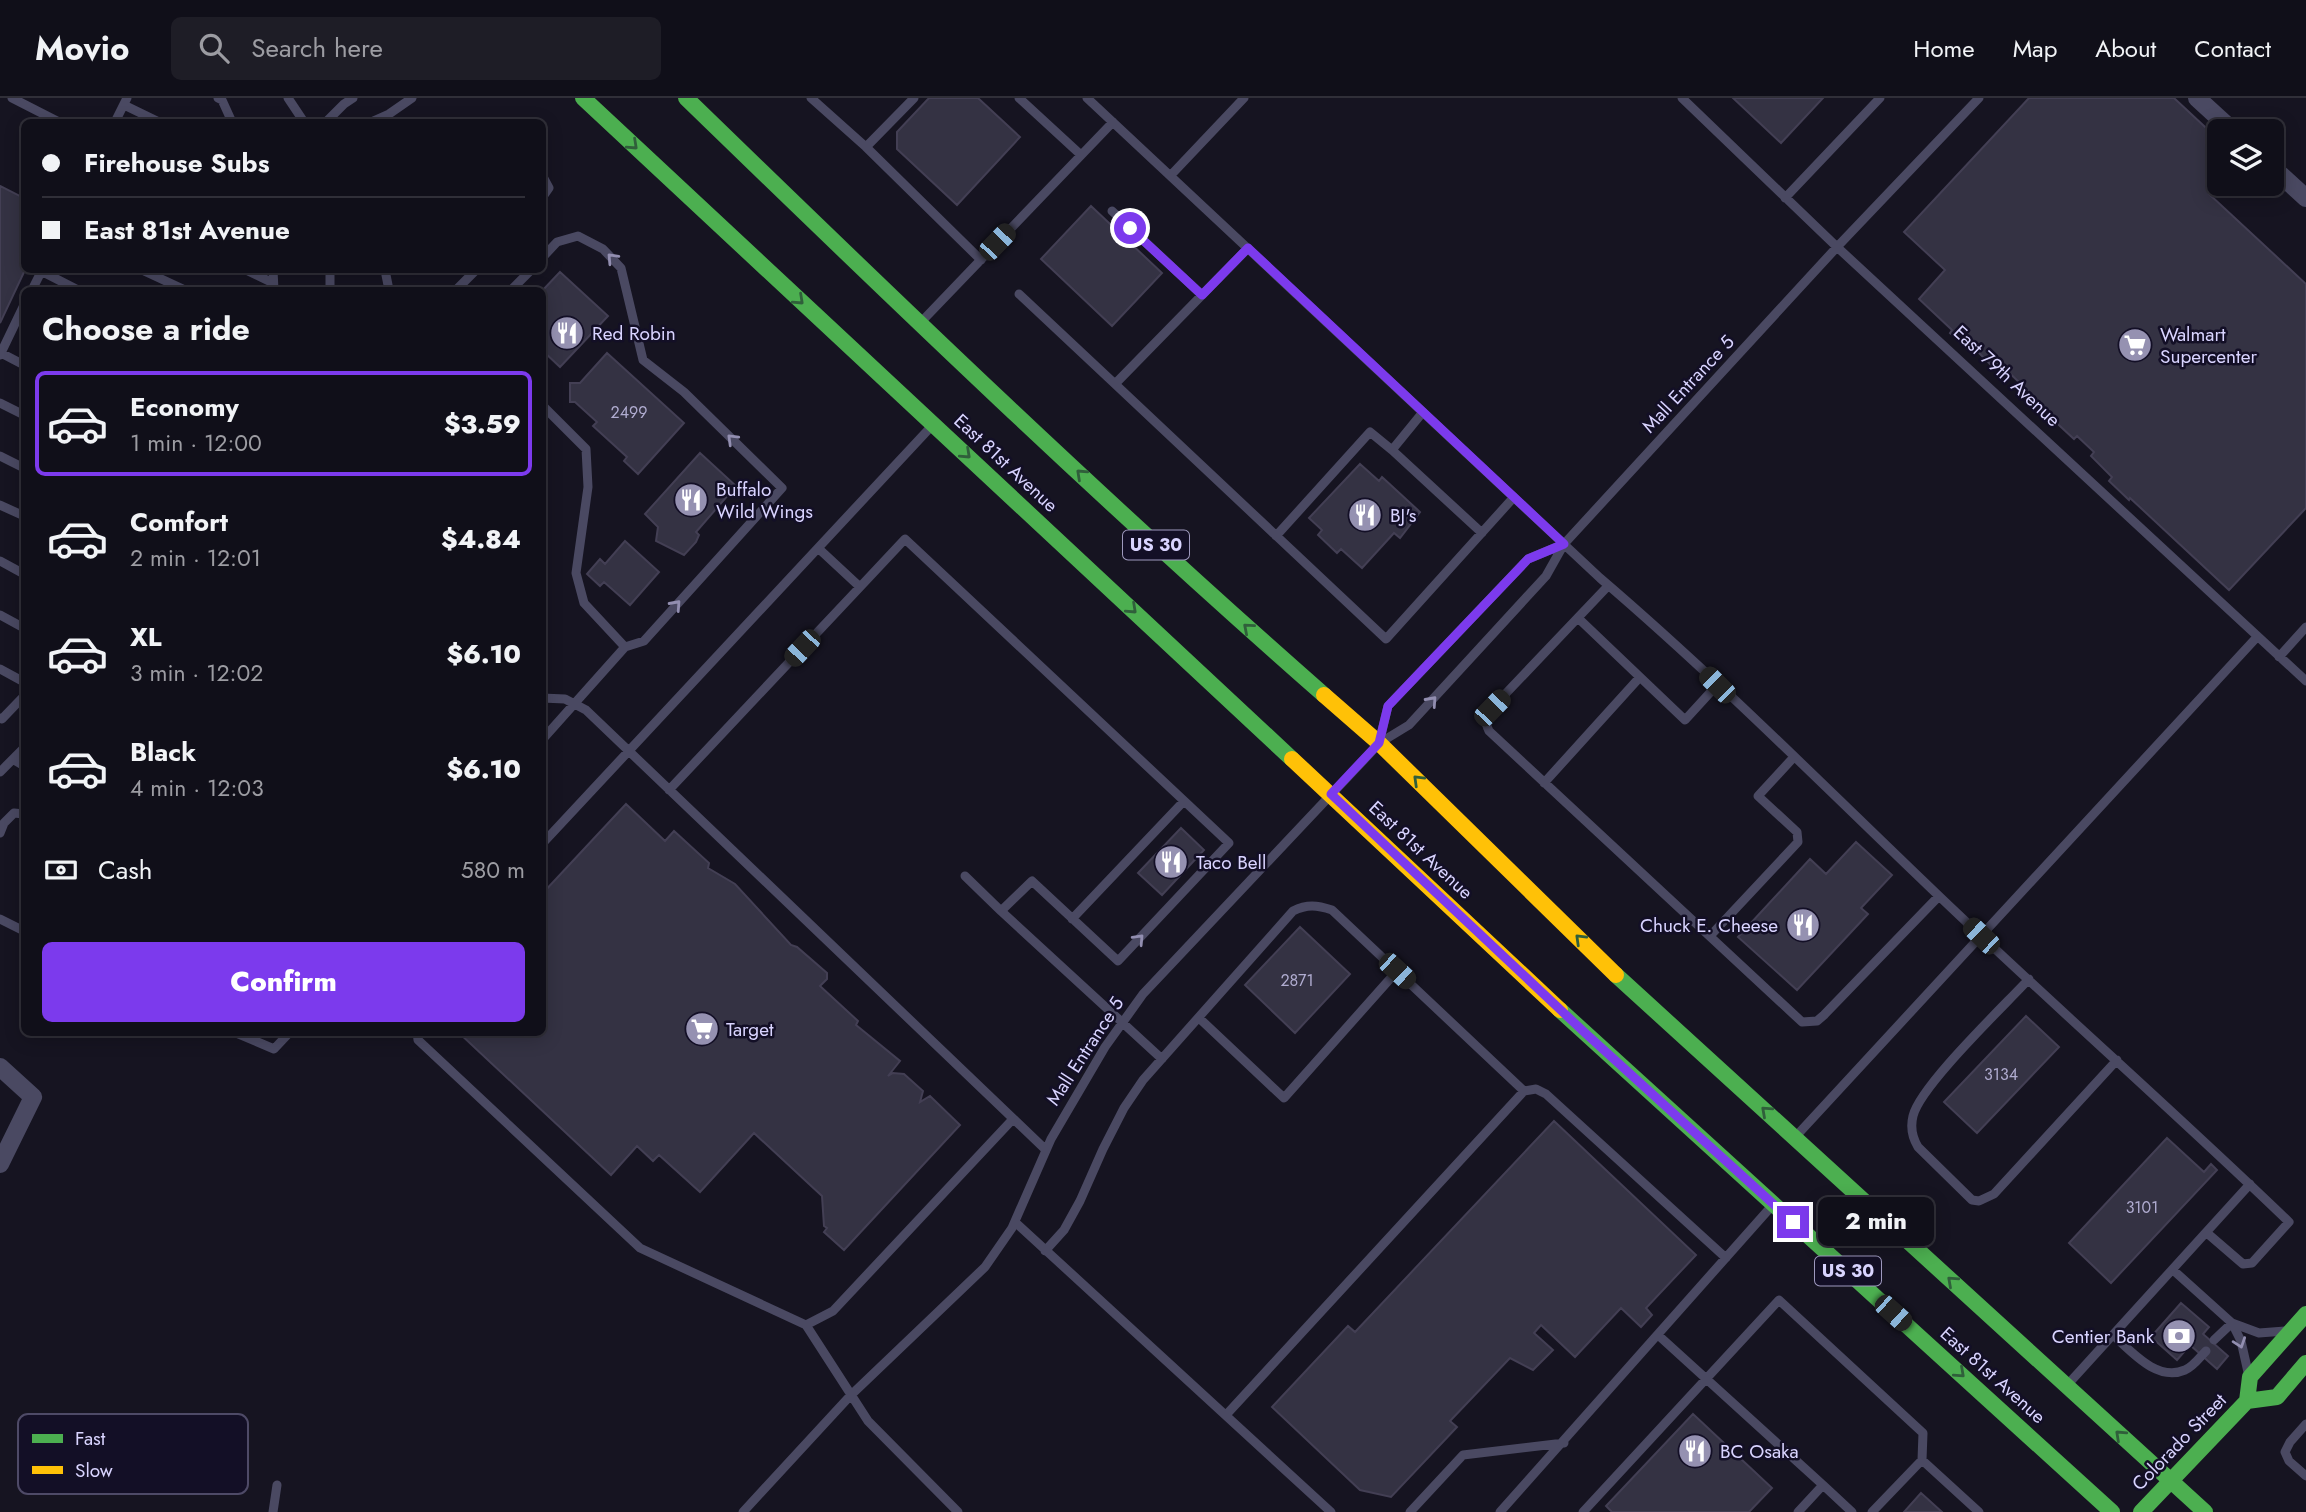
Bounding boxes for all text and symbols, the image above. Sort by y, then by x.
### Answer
search box [171,17,661,80]
text: Movio [35,25,129,72]
icon: search [195,29,233,67]
text: Search here [251,29,383,67]
text: Home [1913,31,1975,66]
text: Map [2013,31,2057,66]
text: About [2095,31,2156,66]
text: Contact [2194,31,2271,66]
map controls [2207,119,2284,196]
button: layers [2207,119,2284,196]
one-way arrow [625,136,638,149]
text: Firehouse Subs [84,144,269,182]
text: East 81st Avenue [84,211,290,249]
route start [1114,212,1146,244]
car [975,220,1020,264]
one-way arrow [607,253,620,266]
one-way arrow [791,291,804,304]
text: Choose a ride [42,306,250,352]
restaurant icon: Red Robin [548,314,586,352]
street label: East 79th Avenue [1947,319,2067,433]
place label: Red Robin [592,320,676,347]
place label: Walmart Supercenter [2160,321,2257,370]
supermarket icon: Walmart Supercenter [2116,326,2154,364]
street label: Mall Entrance 5 [1636,329,1740,439]
text: Economy [130,388,239,426]
icon: car [46,392,109,455]
house number: 2499 [611,401,647,424]
text: $3.59 [444,405,521,443]
street label: East 81st Avenue [948,408,1064,519]
text: 1 min · 12:00 [130,426,262,460]
one-way arrow [727,435,740,448]
one-way arrow [958,446,971,459]
one-way arrow [1076,470,1089,483]
place label: Buffalo Wild Wings [716,476,813,525]
restaurant icon: Buffalo Wild Wings [672,481,710,519]
restaurant icon: BJ's [1346,496,1384,534]
place label: BJ's [1390,502,1417,529]
text: Comfort [130,503,228,541]
icon: car [46,507,109,570]
text: $4.84 [441,520,521,558]
road number: US 30 [1123,530,1189,560]
text: 2 min · 12:01 [130,541,261,575]
one-way arrow [668,600,680,613]
one-way arrow [1124,601,1137,614]
text: XL [130,618,162,656]
icon: car [46,622,109,685]
one-way arrow [1244,624,1257,636]
car [780,625,825,671]
text: $6.10 [446,635,521,673]
text: 3 min · 12:02 [130,656,263,690]
car [1695,663,1740,707]
car [1470,686,1515,730]
one-way arrow [1423,696,1436,709]
text: Black [130,733,196,771]
icon: car [46,737,109,800]
text: $6.10 [446,750,521,788]
text: 4 min · 12:03 [130,771,264,805]
one-way arrow [1413,776,1426,789]
street label: East 81st Avenue [1363,795,1479,906]
restaurant icon: Taco Bell [1152,843,1190,881]
place label: Taco Bell [1196,849,1266,876]
icon: cash [42,851,80,889]
text: Cash [98,851,152,889]
text: 580 m [461,853,525,887]
restaurant icon: Chuck E. Cheese [1784,906,1822,944]
place label: Chuck E. Cheese [1640,912,1778,939]
car [1959,914,2004,958]
one-way arrow [1130,934,1143,947]
one-way arrow [1576,935,1589,948]
button: Confirm [42,942,525,1022]
car [1375,949,1420,993]
house number: 2871 [1280,969,1314,992]
street label: Mall Entrance 5 [1040,991,1130,1111]
supermarket icon: Target [683,1010,721,1048]
place label: Target [726,1016,774,1043]
house number: 3134 [1984,1063,2018,1086]
one-way arrow [1761,1107,1774,1120]
house number: 3101 [2126,1196,2158,1219]
callout: 2 min [1818,1198,1933,1246]
text: 2 min [1845,1204,1907,1238]
route end [1777,1206,1809,1238]
road number: US 30 [1815,1256,1881,1286]
one-way arrow [1947,1277,1960,1290]
car [1871,1291,1916,1335]
bank icon: Centier Bank [2160,1317,2198,1355]
street label: East 81st Avenue [1934,1320,2052,1430]
place label: Centier Bank [2052,1323,2155,1350]
one-way arrow [2232,1337,2246,1349]
one-way arrow [1952,1365,1965,1378]
street label: Colorado Street [2126,1387,2233,1497]
legend [18,1414,248,1494]
text: Fast [75,1425,106,1452]
one-way arrow [2115,1431,2128,1443]
restaurant icon: BC Osaka [1676,1432,1714,1470]
place label: BC Osaka [1720,1438,1799,1465]
text: Slow [75,1457,113,1484]

